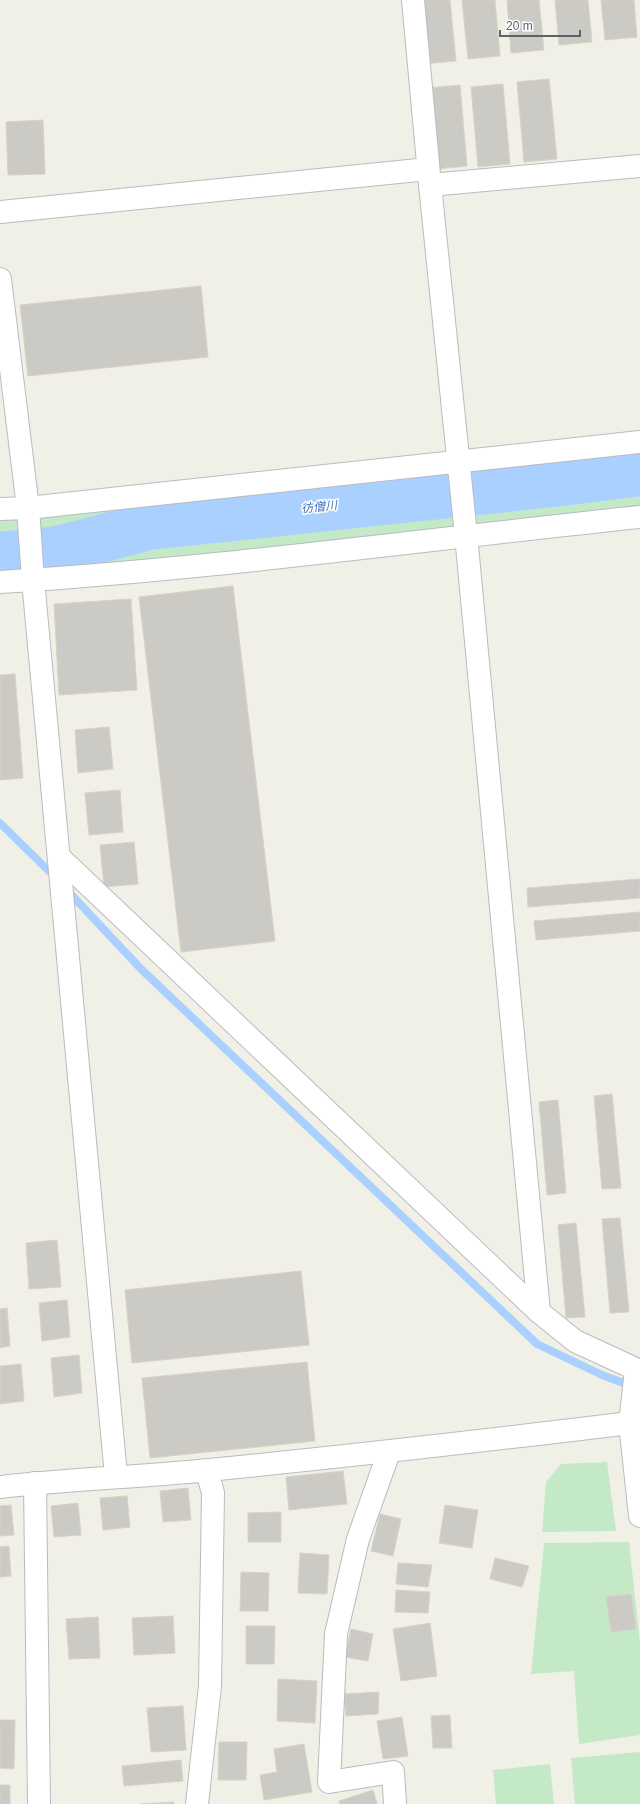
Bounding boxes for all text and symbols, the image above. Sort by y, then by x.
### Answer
scale bar [500,12,580,38]
text: 20 m [506,19,533,33]
water label: 彷僧川 [300,498,340,516]

